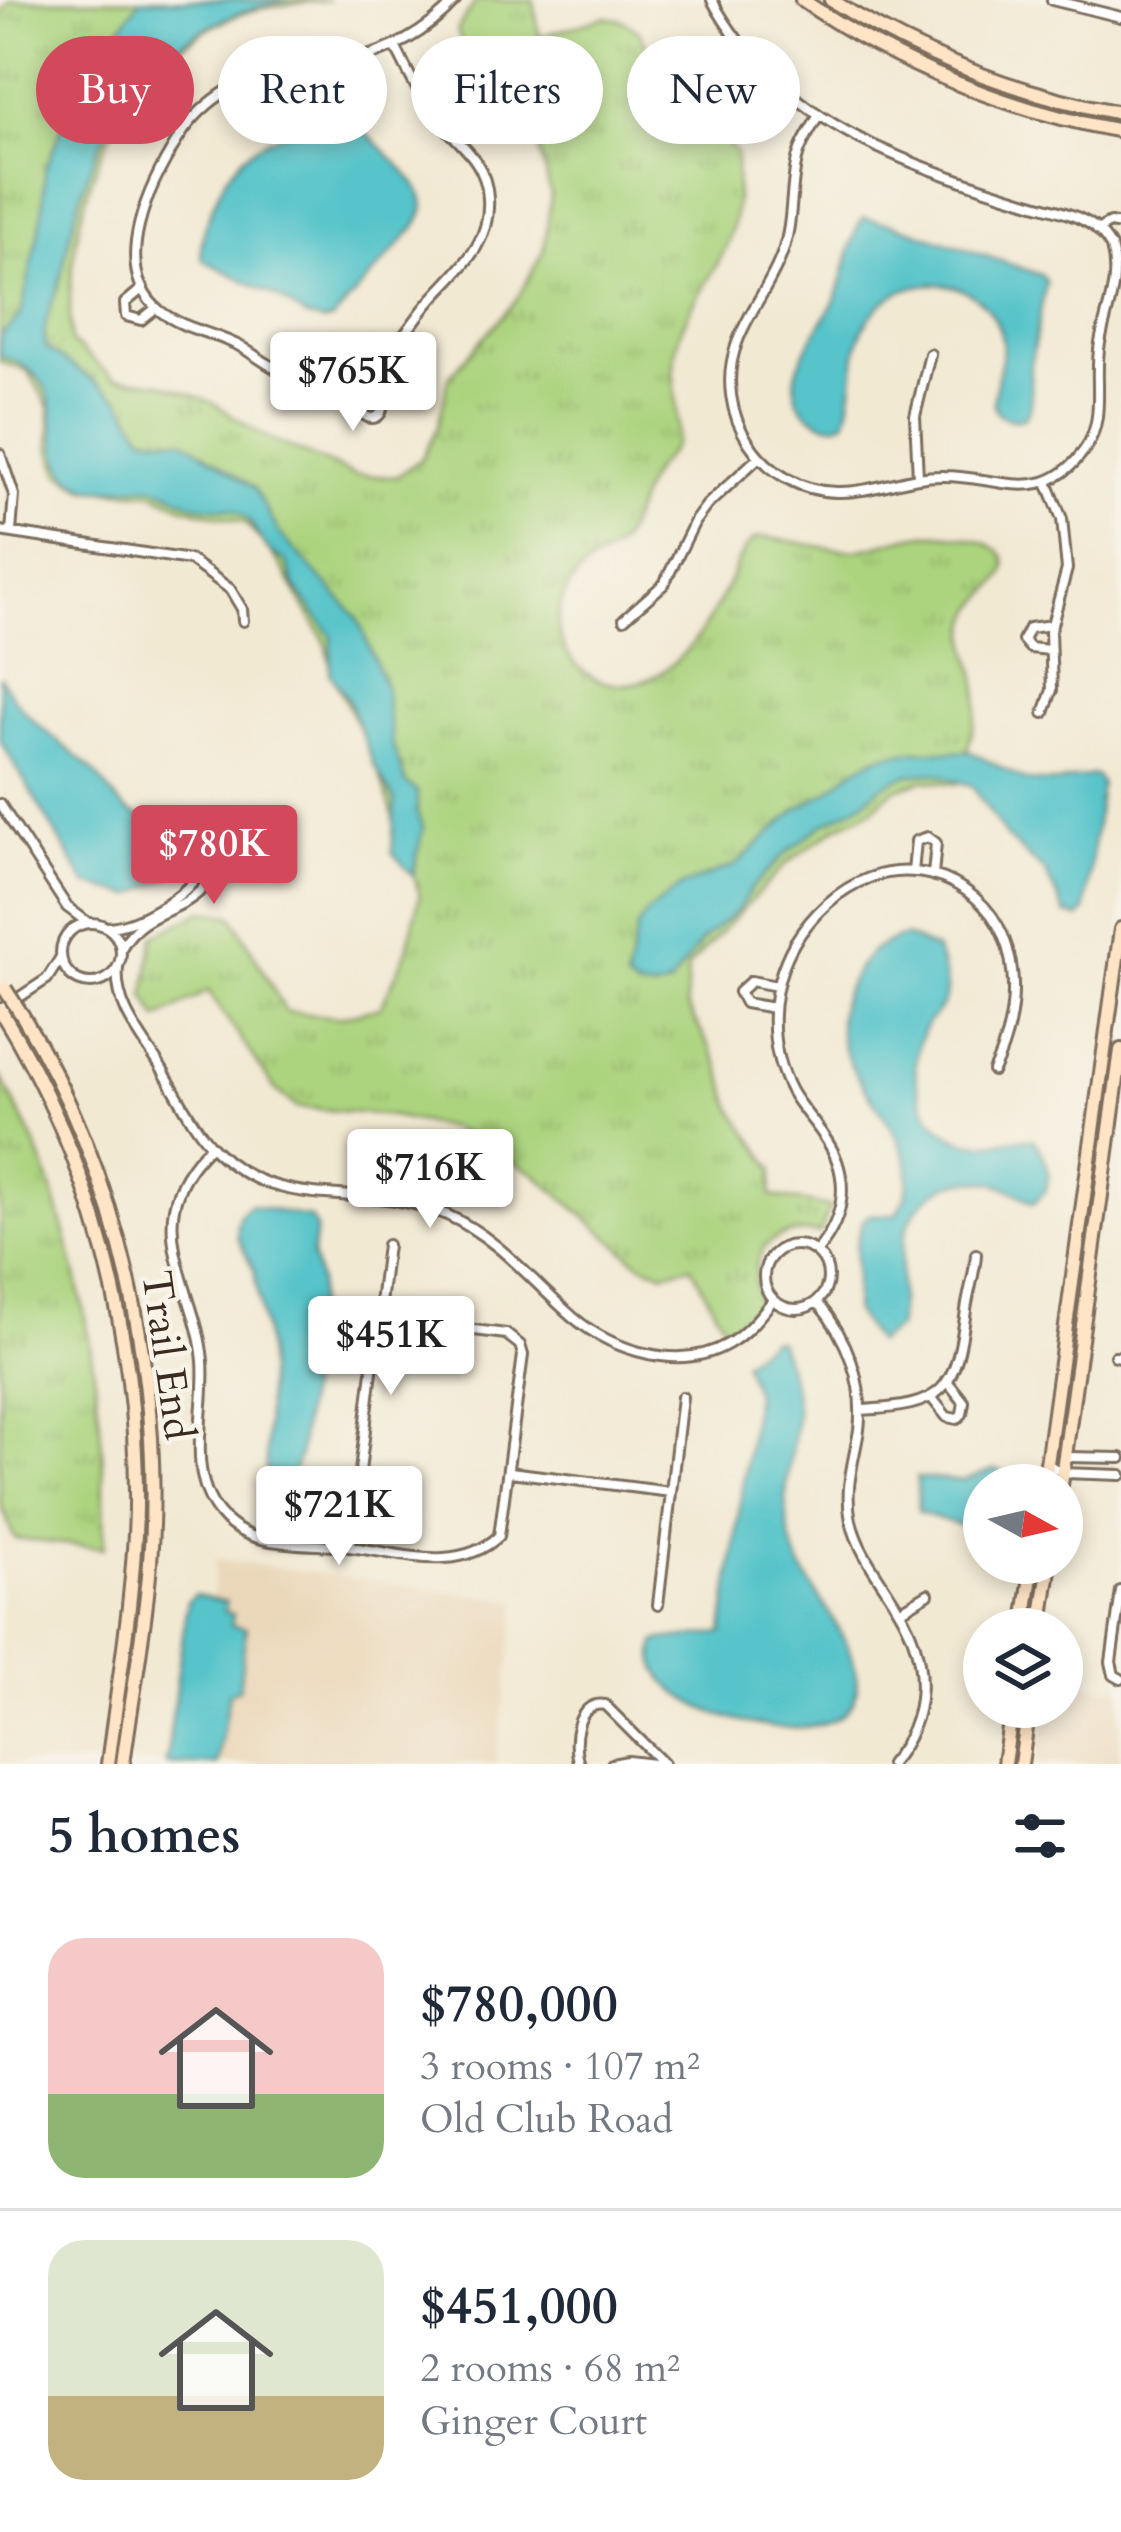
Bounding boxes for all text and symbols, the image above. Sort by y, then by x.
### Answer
chip: Buy [36,36,194,144]
chip: Rent [218,36,387,144]
chip: Filters [411,36,603,144]
chip: New [627,36,800,144]
pin: $765K [269,332,437,434]
text: $765K [297,344,409,397]
pin: $780K [130,805,298,907]
text: $780K [158,817,270,870]
pin: $716K [346,1129,514,1231]
text: $716K [374,1141,486,1194]
street label: Trail End [127,1267,208,1443]
pin: $451K [307,1296,475,1398]
text: $451K [335,1308,447,1361]
north arrow [963,1464,1083,1584]
map controls [963,1464,1083,1728]
pin: $721K [255,1466,423,1568]
text: $721K [283,1478,395,1531]
button: layers [963,1608,1083,1728]
text: 5 homes [48,1801,240,1871]
icon: filters [1007,1803,1073,1869]
text: $780,000 [420,1970,618,2040]
icon: home [144,1986,288,2130]
text: 3 rooms · 107 m² [420,2040,700,2093]
text: Old Club Road [420,2093,673,2146]
text: $451,000 [420,2272,618,2342]
icon: home [144,2288,288,2432]
text: 2 rooms · 68 m² [420,2342,680,2395]
text: Ginger Court [420,2395,647,2448]

